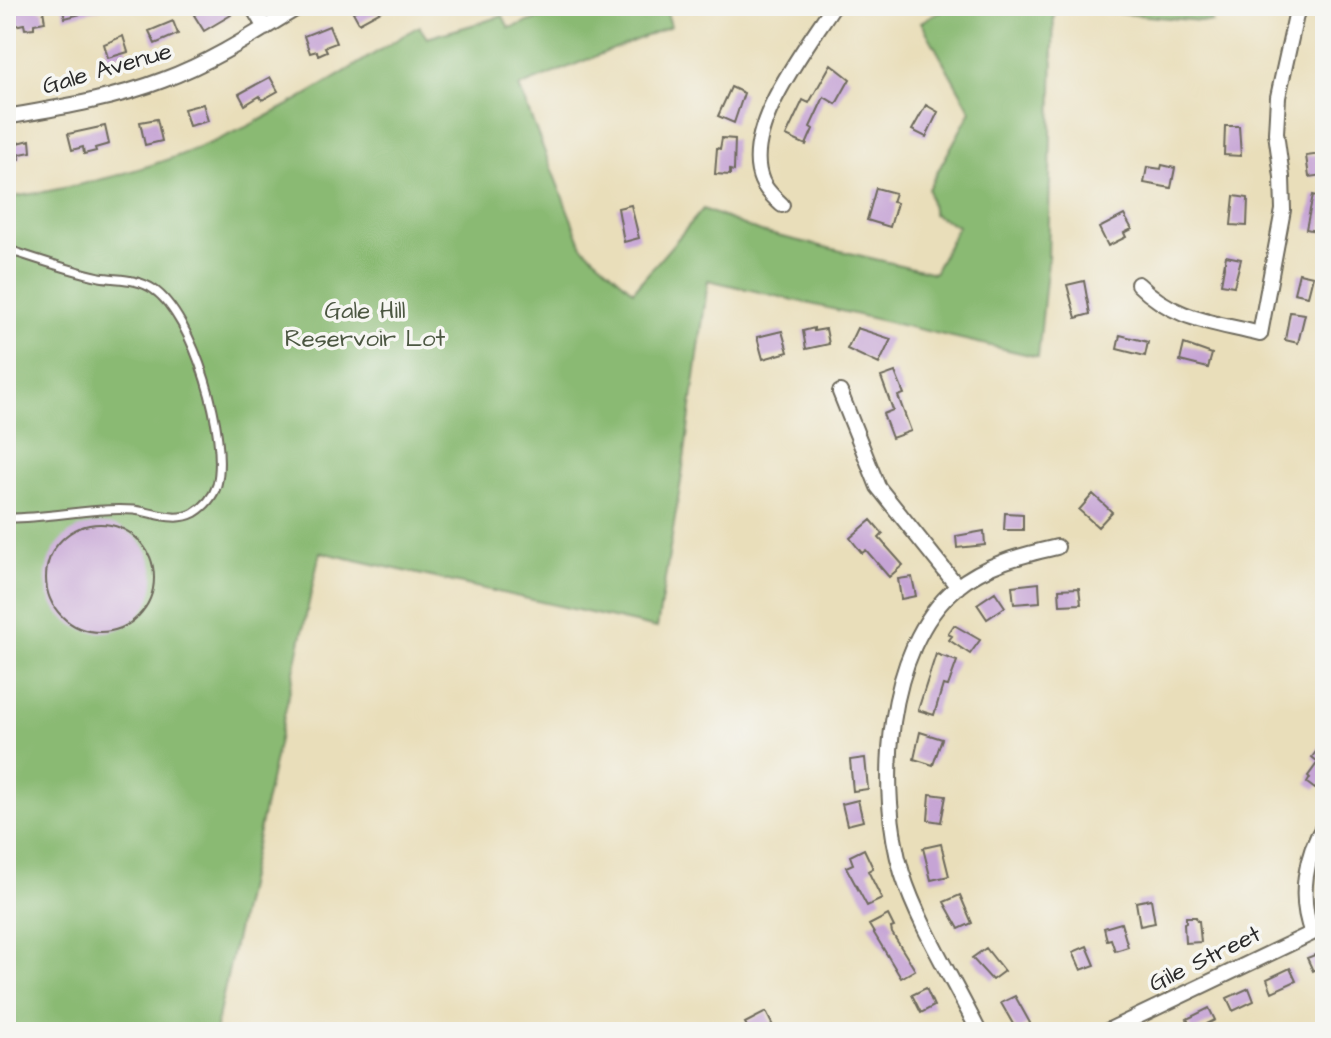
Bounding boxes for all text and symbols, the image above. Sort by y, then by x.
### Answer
street label: Gale Avenue [38,34,176,104]
park label: Gale Hill Reservoir Lot [285,294,446,356]
street label: Gile Street [1143,917,1267,1001]

